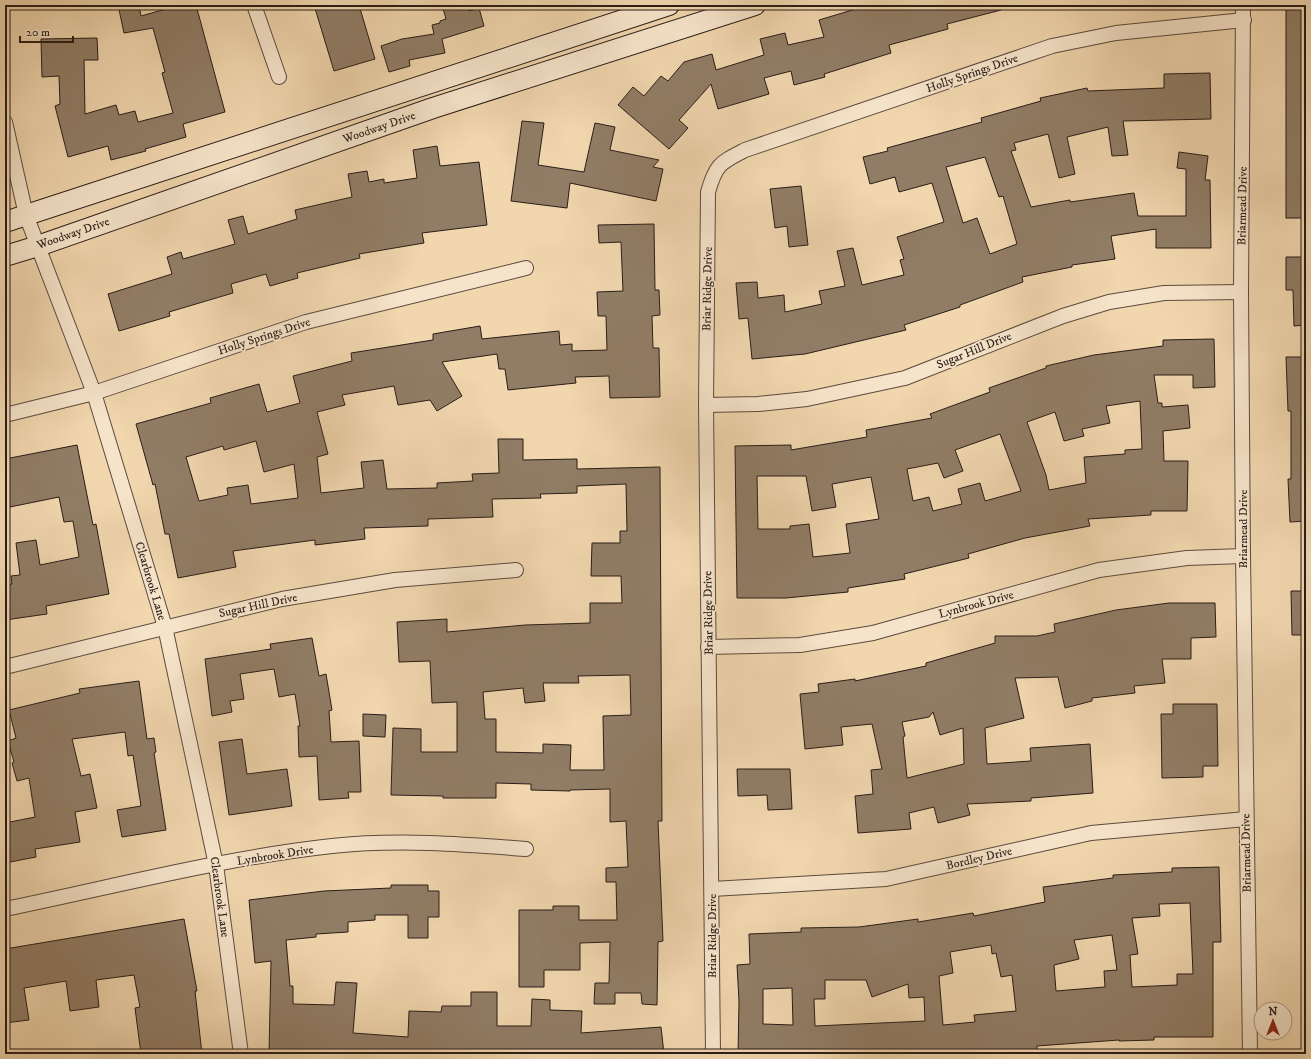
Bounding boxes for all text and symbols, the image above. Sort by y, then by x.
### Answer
scale bar [20,18,73,44]
text: 20 m [26,25,50,40]
street label: Holly Springs Drive [924,51,1020,96]
street label: Woodway Drive [340,108,417,147]
street label: Briarmead Drive [1234,166,1251,246]
street label: Woodway Drive [34,214,111,253]
street label: Briar Ridge Drive [699,247,716,331]
street label: Holly Springs Drive [216,314,312,358]
street label: Sugar Hill Drive [934,329,1014,372]
street label: Briarmead Drive [1236,489,1251,568]
street label: Clearbrook Lane [131,540,170,622]
street label: Briar Ridge Drive [700,571,717,655]
street label: Lynbrook Drive [937,587,1015,622]
street label: Sugar Hill Drive [218,590,299,621]
street label: Briarmead Drive [1238,813,1255,893]
street label: Lynbrook Drive [236,842,314,869]
street label: Bordley Drive [945,844,1014,873]
street label: Clearbrook Lane [206,856,233,938]
street label: Briar Ridge Drive [705,894,720,978]
north arrow [1253,1001,1293,1041]
text: N [1268,1005,1278,1019]

